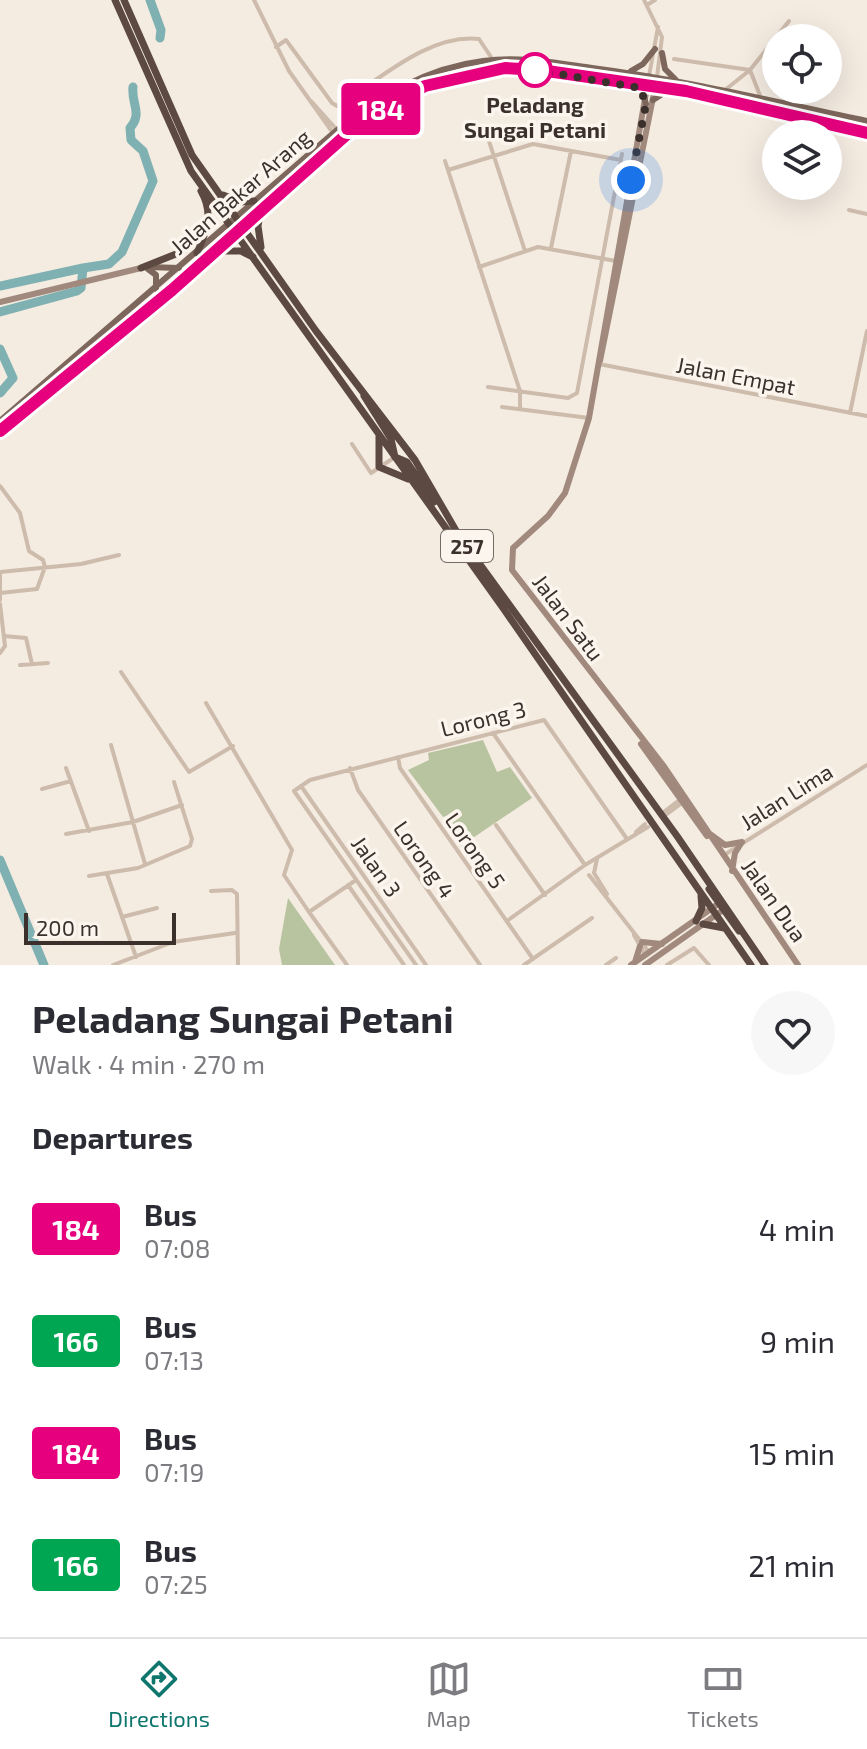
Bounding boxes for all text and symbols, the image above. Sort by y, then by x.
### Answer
map controls [762,24,842,200]
button: locate [762,24,842,104]
marker: Peladang Sungai Petani [518,53,552,87]
line badge: 184 [335,83,427,135]
place label: Peladang Sungai Petani [464,91,606,142]
text: 184 [357,92,405,126]
button: layers [762,120,842,200]
street label: Jalan Bakar Arang [165,123,315,259]
your location [611,160,651,200]
street label: Jalan Empat [674,351,798,399]
road number: 257 [441,530,493,562]
street label: Jalan Satu [528,569,610,665]
street label: Lorong 3 [438,695,528,741]
street label: Jalan Lima [735,757,837,835]
street label: Lorong 5 [441,807,511,893]
street label: Lorong 4 [389,815,461,903]
street label: Jalan 3 [347,831,407,901]
street label: Jalan Dua [737,854,813,946]
scale bar [24,909,176,945]
text: 200 m [36,914,99,940]
button: heart [751,991,835,1075]
text: Peladang Sungai Petani [32,995,454,1041]
text: Walk · 4 min · 270 m [32,1048,265,1079]
text: Departures [32,1119,193,1155]
text: Bus [144,1196,197,1232]
text: 4 min [759,1211,835,1247]
text: 184 [52,1212,100,1246]
text: 07:08 [144,1232,211,1263]
text: Bus [144,1308,197,1344]
text: 9 min [760,1323,835,1359]
text: 166 [53,1324,99,1358]
text: 07:13 [144,1344,204,1375]
text: Bus [144,1420,197,1456]
text: 15 min [749,1435,835,1471]
text: 184 [52,1436,100,1470]
text: 07:19 [144,1456,204,1487]
text: Bus [144,1532,197,1568]
text: 21 min [748,1547,835,1583]
text: 166 [53,1548,99,1582]
text: 07:25 [144,1568,208,1599]
tab: Directions [108,1657,210,1731]
tab: Map [427,1657,471,1731]
tab: Tickets [687,1657,759,1731]

